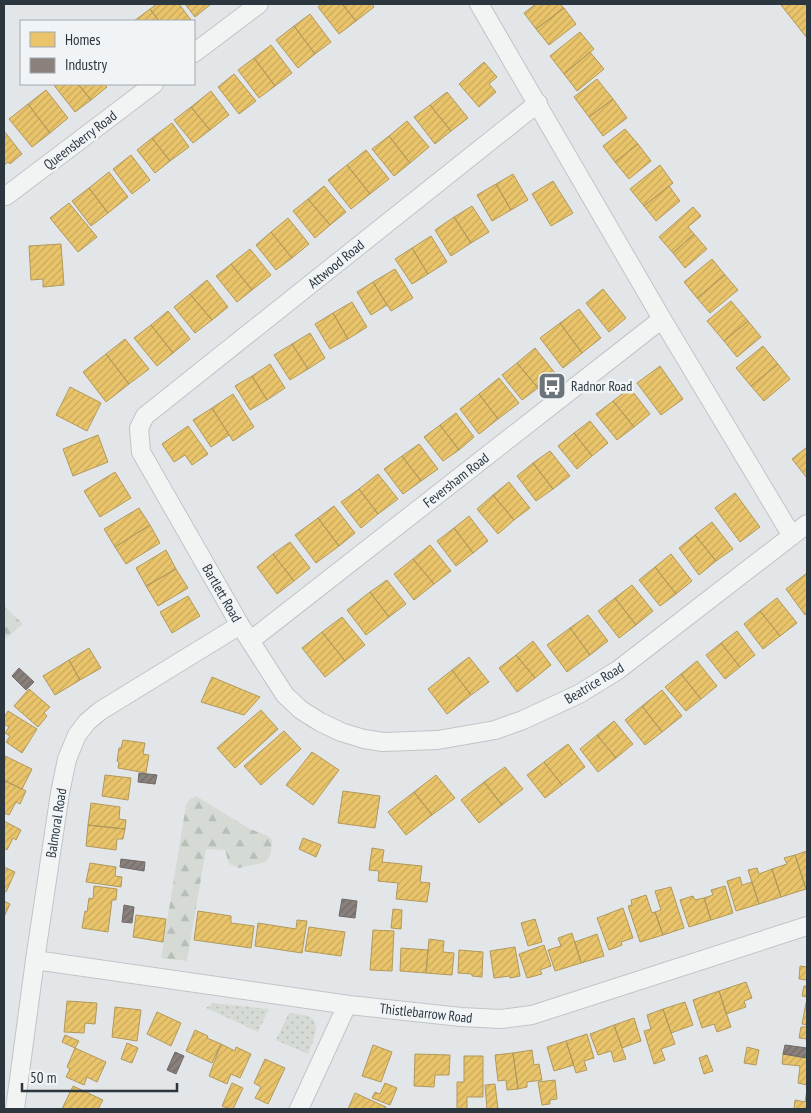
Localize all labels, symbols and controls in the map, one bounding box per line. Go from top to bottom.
legend [20,20,195,85]
text: Homes [65,30,101,49]
text: Industry [65,55,107,74]
street label: Queensberry Road [40,107,120,173]
street label: Attwood Road [304,236,368,292]
bus stop icon: Radnor Road [537,371,567,401]
place label: Radnor Road [571,377,632,395]
street label: Feversham Road [419,449,493,511]
street label: Bartlett Road [198,561,246,625]
street label: Beatrice Road [561,658,627,708]
street label: Balmoral Road [42,787,70,859]
street label: Thistlebarrow Road [379,999,473,1027]
scale bar [22,1060,178,1092]
text: 50 m [30,1068,56,1087]

